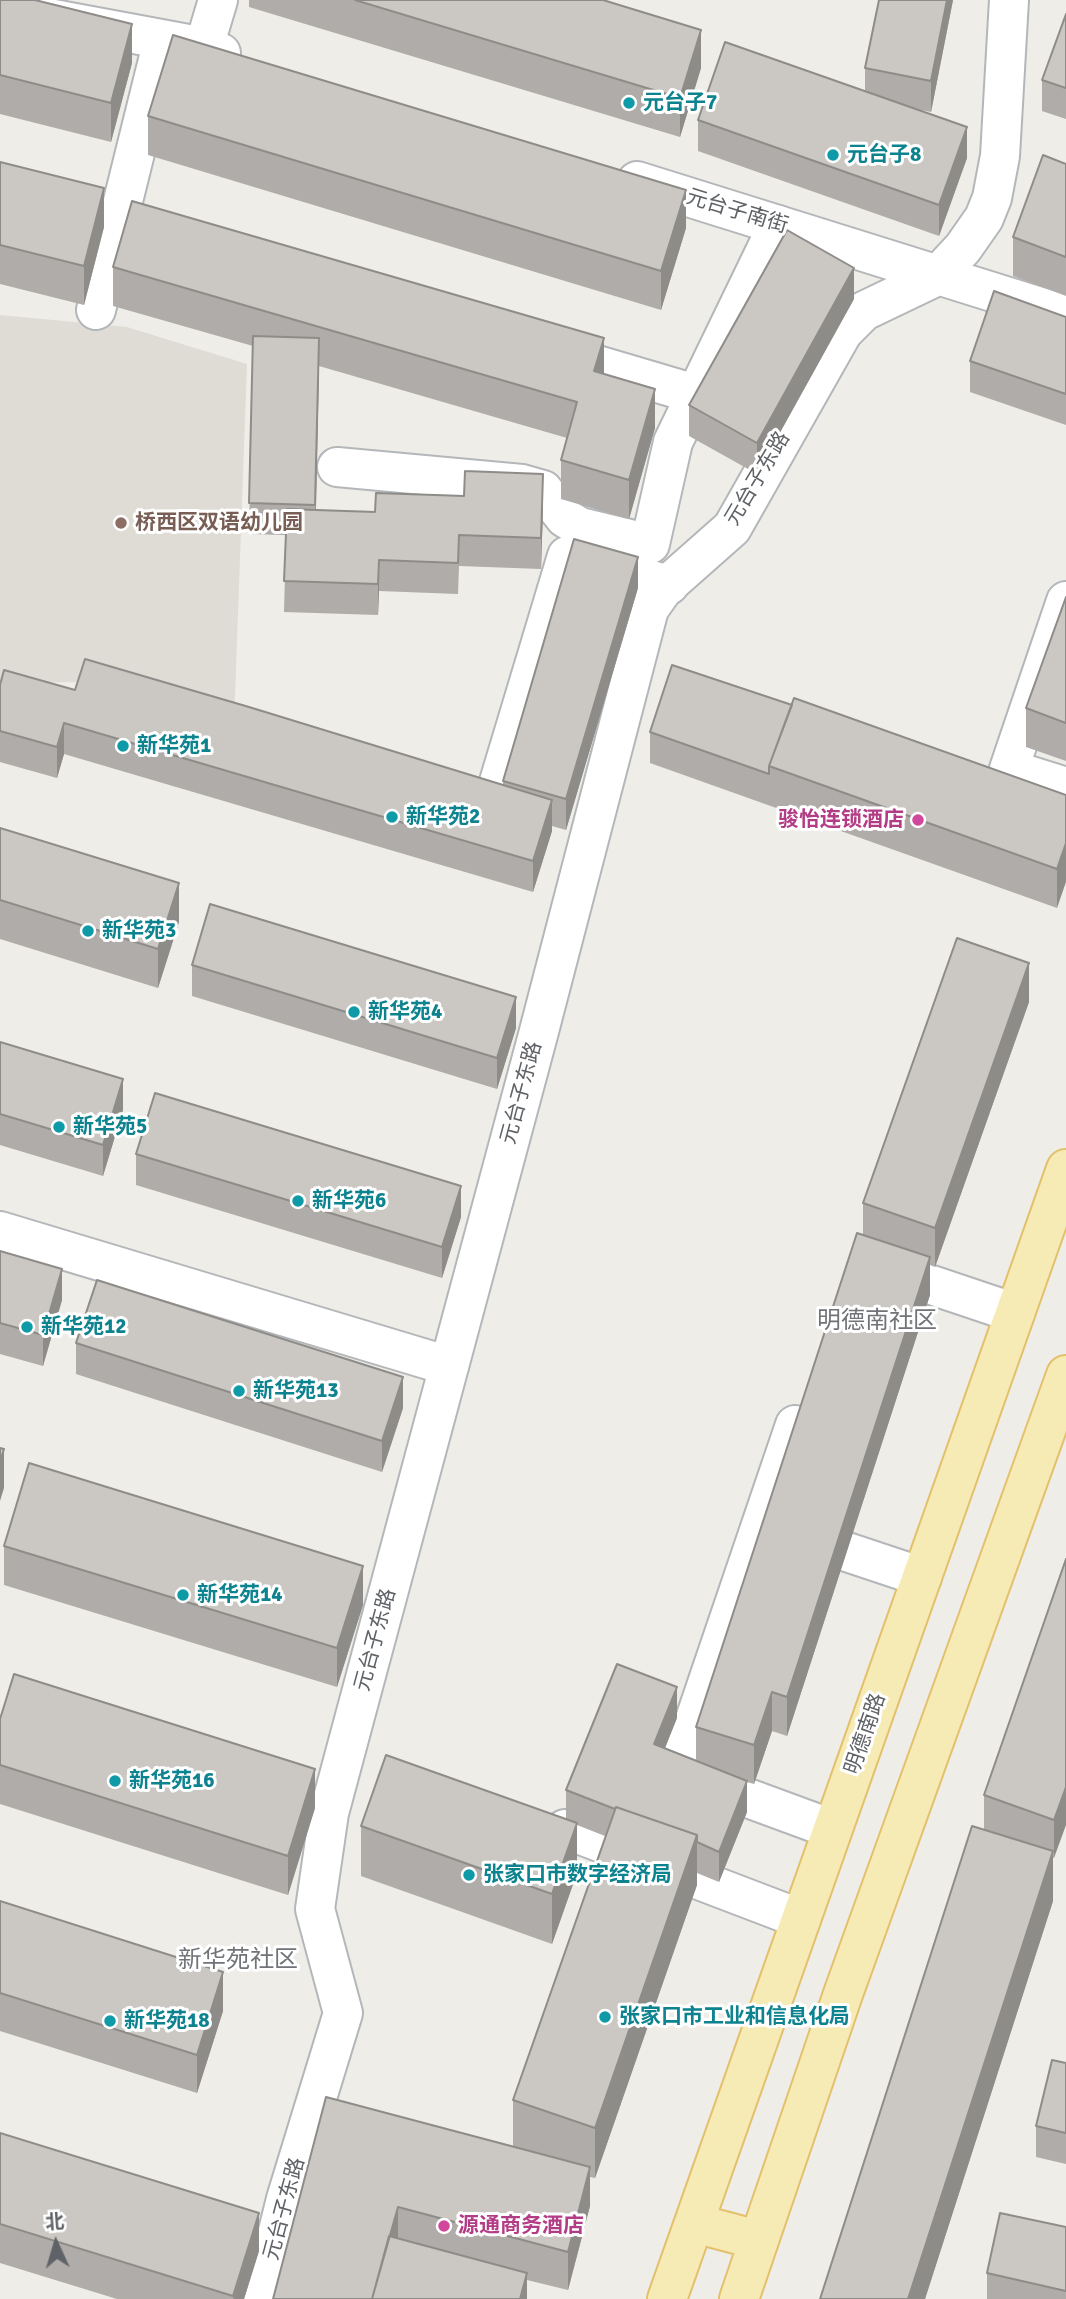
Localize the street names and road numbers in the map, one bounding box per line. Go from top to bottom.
street label: 元台子南街 [683,185,791,239]
street label: 元台子东路 [720,428,796,530]
street label: 元台子东路 [496,1039,548,1147]
street label: 元台子东路 [350,1586,402,1694]
street label: 明德南路 [840,1690,892,1778]
street label: 元台子东路 [259,2155,311,2263]

